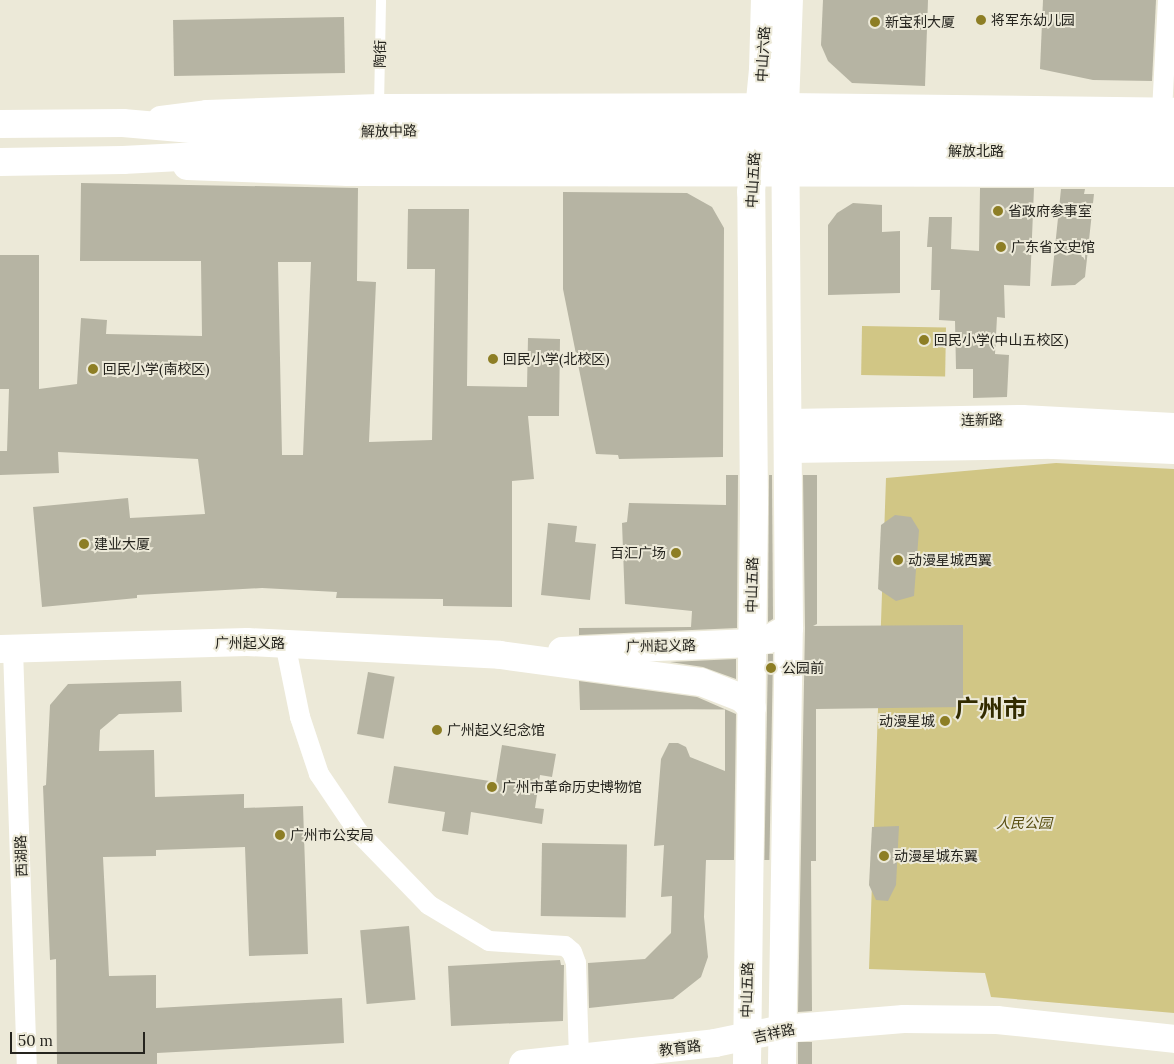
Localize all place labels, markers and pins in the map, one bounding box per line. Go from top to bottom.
place label: 将军东幼儿园 [991,12,1075,28]
place label: 新宝利大厦 [885,14,955,30]
marker: 将军东幼儿园 [975,14,987,26]
marker: 新宝利大厦 [869,16,881,28]
place label: 省政府参事室 [1008,203,1092,219]
marker: 省政府参事室 [992,205,1004,217]
place label: 广东省文史馆 [1011,239,1095,255]
marker: 广东省文史馆 [995,241,1007,253]
place label: 回民小学(中山五校区) [934,332,1069,348]
marker: 回民小学(中山五校区) [918,334,930,346]
place label: 回民小学(北校区) [503,351,610,367]
marker: 回民小学(北校区) [487,353,499,365]
place label: 回民小学(南校区) [103,361,210,377]
marker: 回民小学(南校区) [87,363,99,375]
place label: 建业大厦 [94,536,150,552]
marker: 建业大厦 [78,538,90,550]
place label: 百汇广场 [610,545,666,561]
marker: 百汇广场 [670,547,682,559]
place label: 动漫星城西翼 [908,552,992,568]
marker: 动漫星城西翼 [892,554,904,566]
place label: 公园前 [782,660,824,676]
marker: 公园前 [764,661,778,675]
place label: 动漫星城 [879,713,935,729]
marker: 动漫星城 [939,715,951,727]
place label: 广州起义纪念馆 [447,722,545,738]
marker: 广州起义纪念馆 [431,724,443,736]
place label: 广州市革命历史博物馆 [502,779,642,795]
marker: 广州市革命历史博物馆 [486,781,498,793]
place label: 广州市公安局 [290,827,374,843]
marker: 广州市公安局 [274,829,286,841]
place label: 动漫星城东翼 [894,848,978,864]
marker: 动漫星城东翼 [878,850,890,862]

